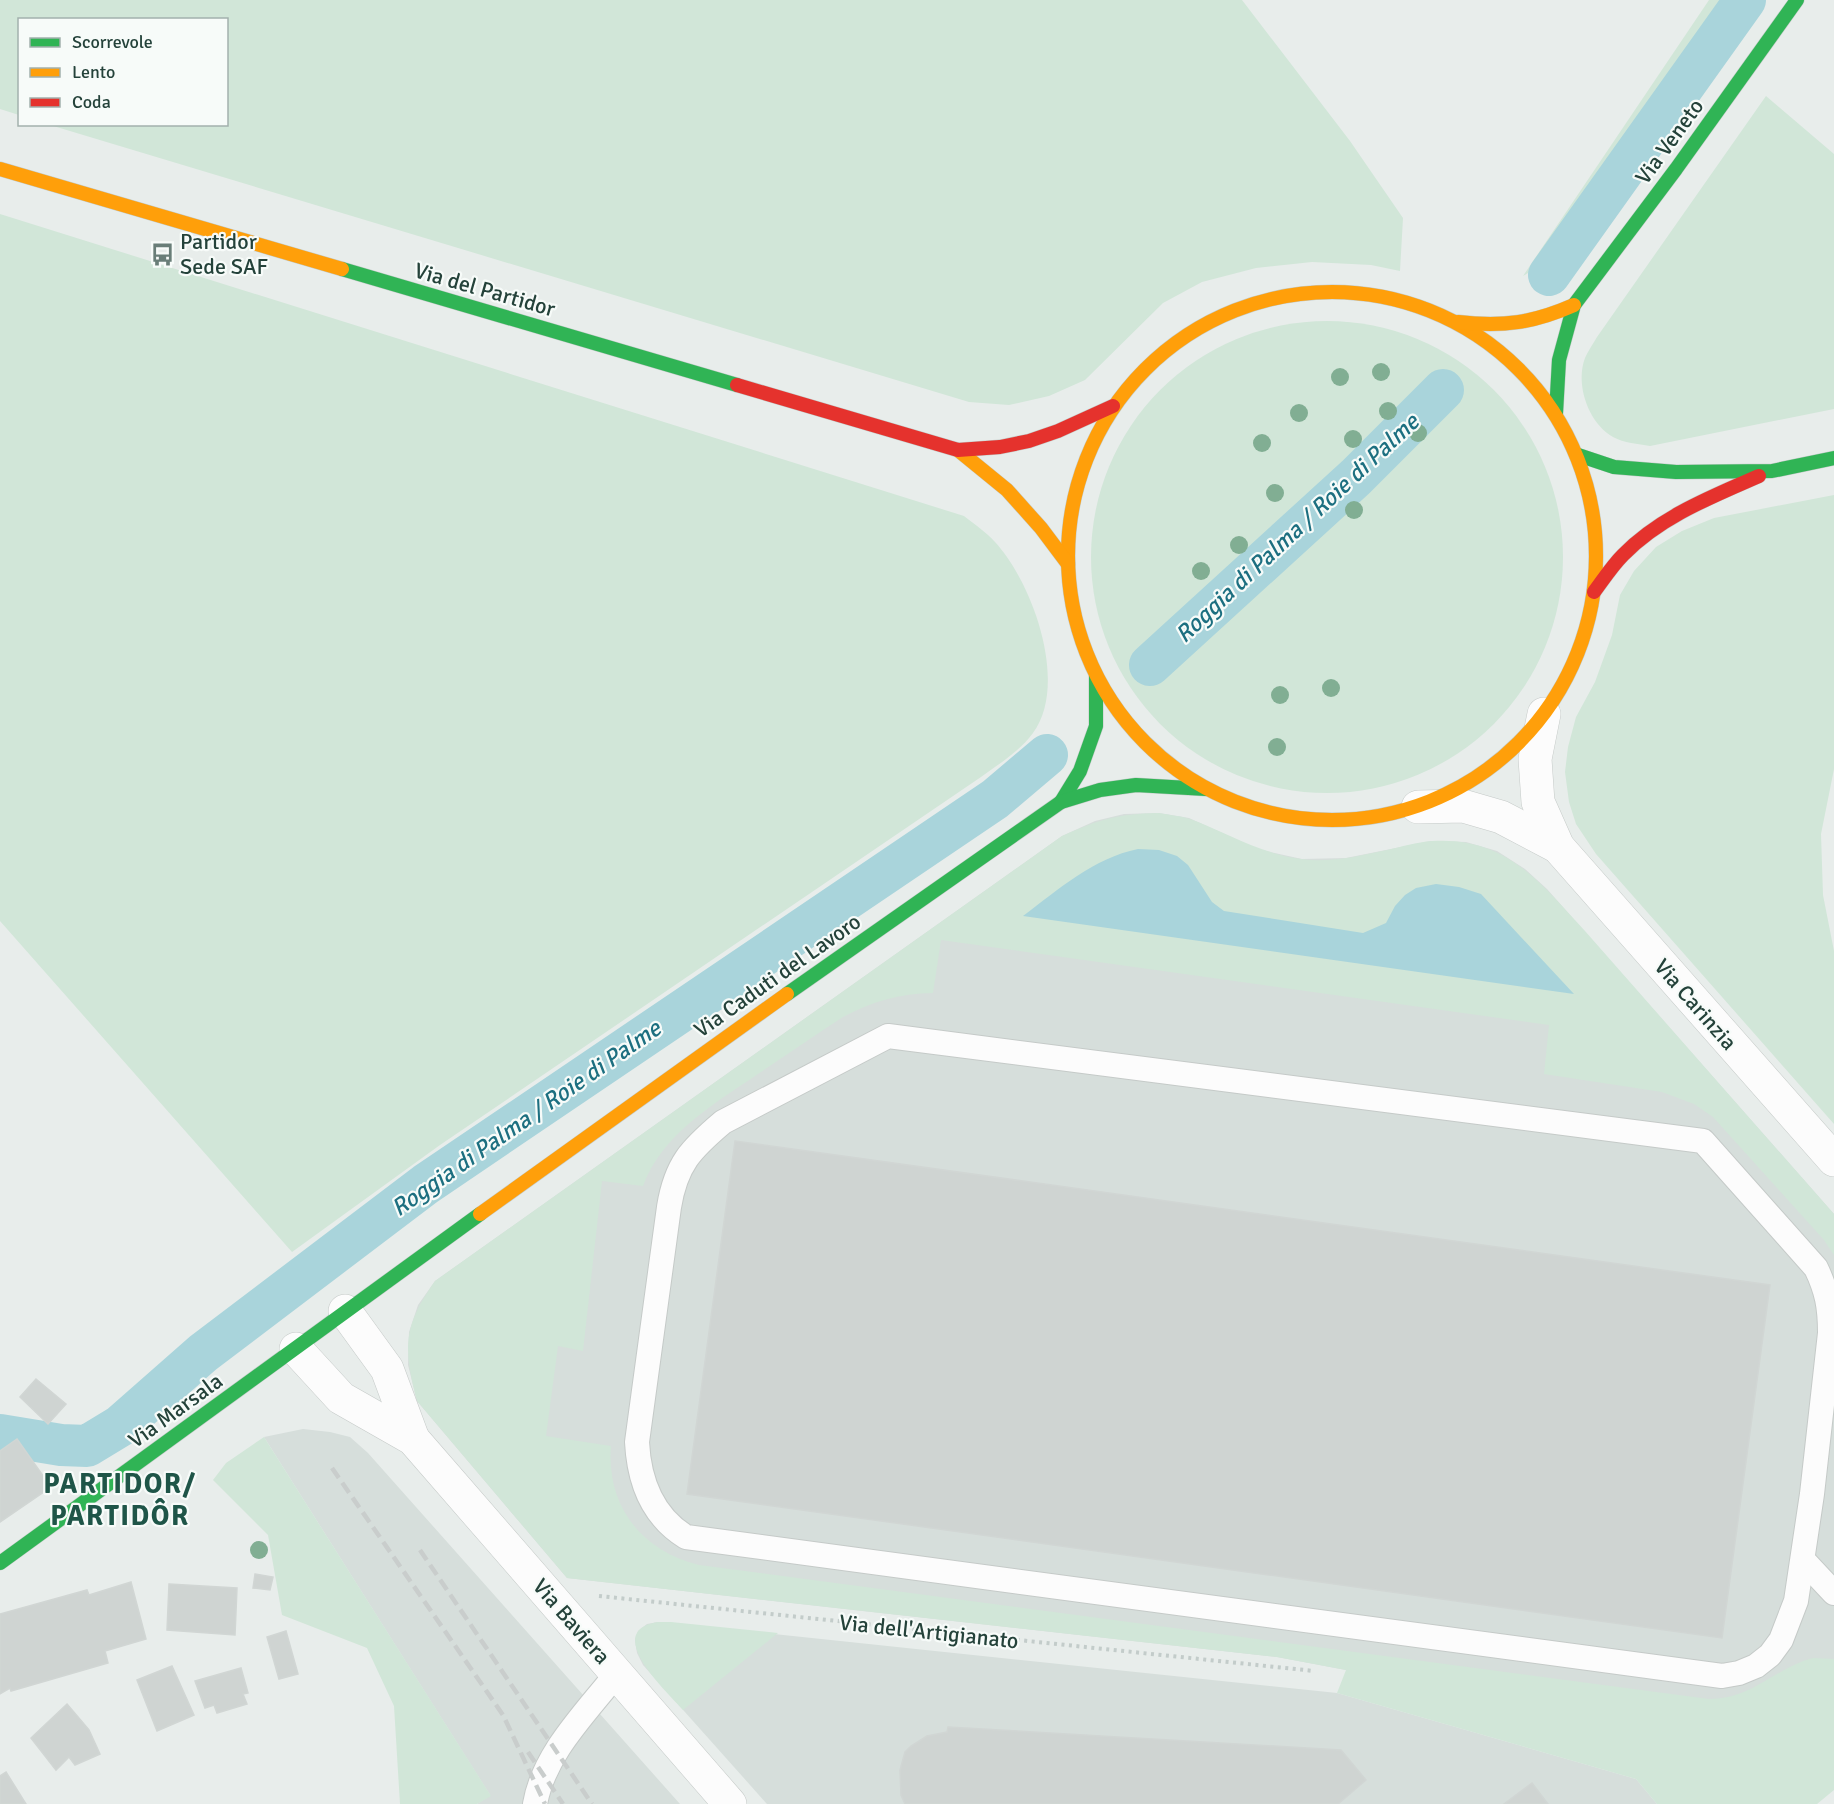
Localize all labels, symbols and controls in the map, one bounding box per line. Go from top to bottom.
legend [18,18,228,126]
text: Scorrevole [72,31,153,53]
text: Lento [72,61,115,83]
text: Coda [72,91,111,113]
street label: Via Veneto [1629,93,1709,189]
place label: Partidor Sede SAF [180,228,268,280]
bus stop icon: Partidor Sede SAF [149,241,175,267]
street label: Via del Partidor [411,256,558,322]
water label: Roggia di Palma / Roie di Palme [1169,406,1426,649]
street label: Via Caduti del Lavoro [689,908,866,1043]
street label: Via Carinzia [1649,953,1743,1056]
water label: Roggia di Palma / Roie di Palme [385,1013,668,1223]
street label: Via Marsala [123,1367,228,1454]
district label: PARTIDOR/ PARTIDÔR [43,1467,197,1533]
street label: Via Baviera [527,1573,616,1670]
street label: Via dell'Artigianato [838,1609,1020,1654]

